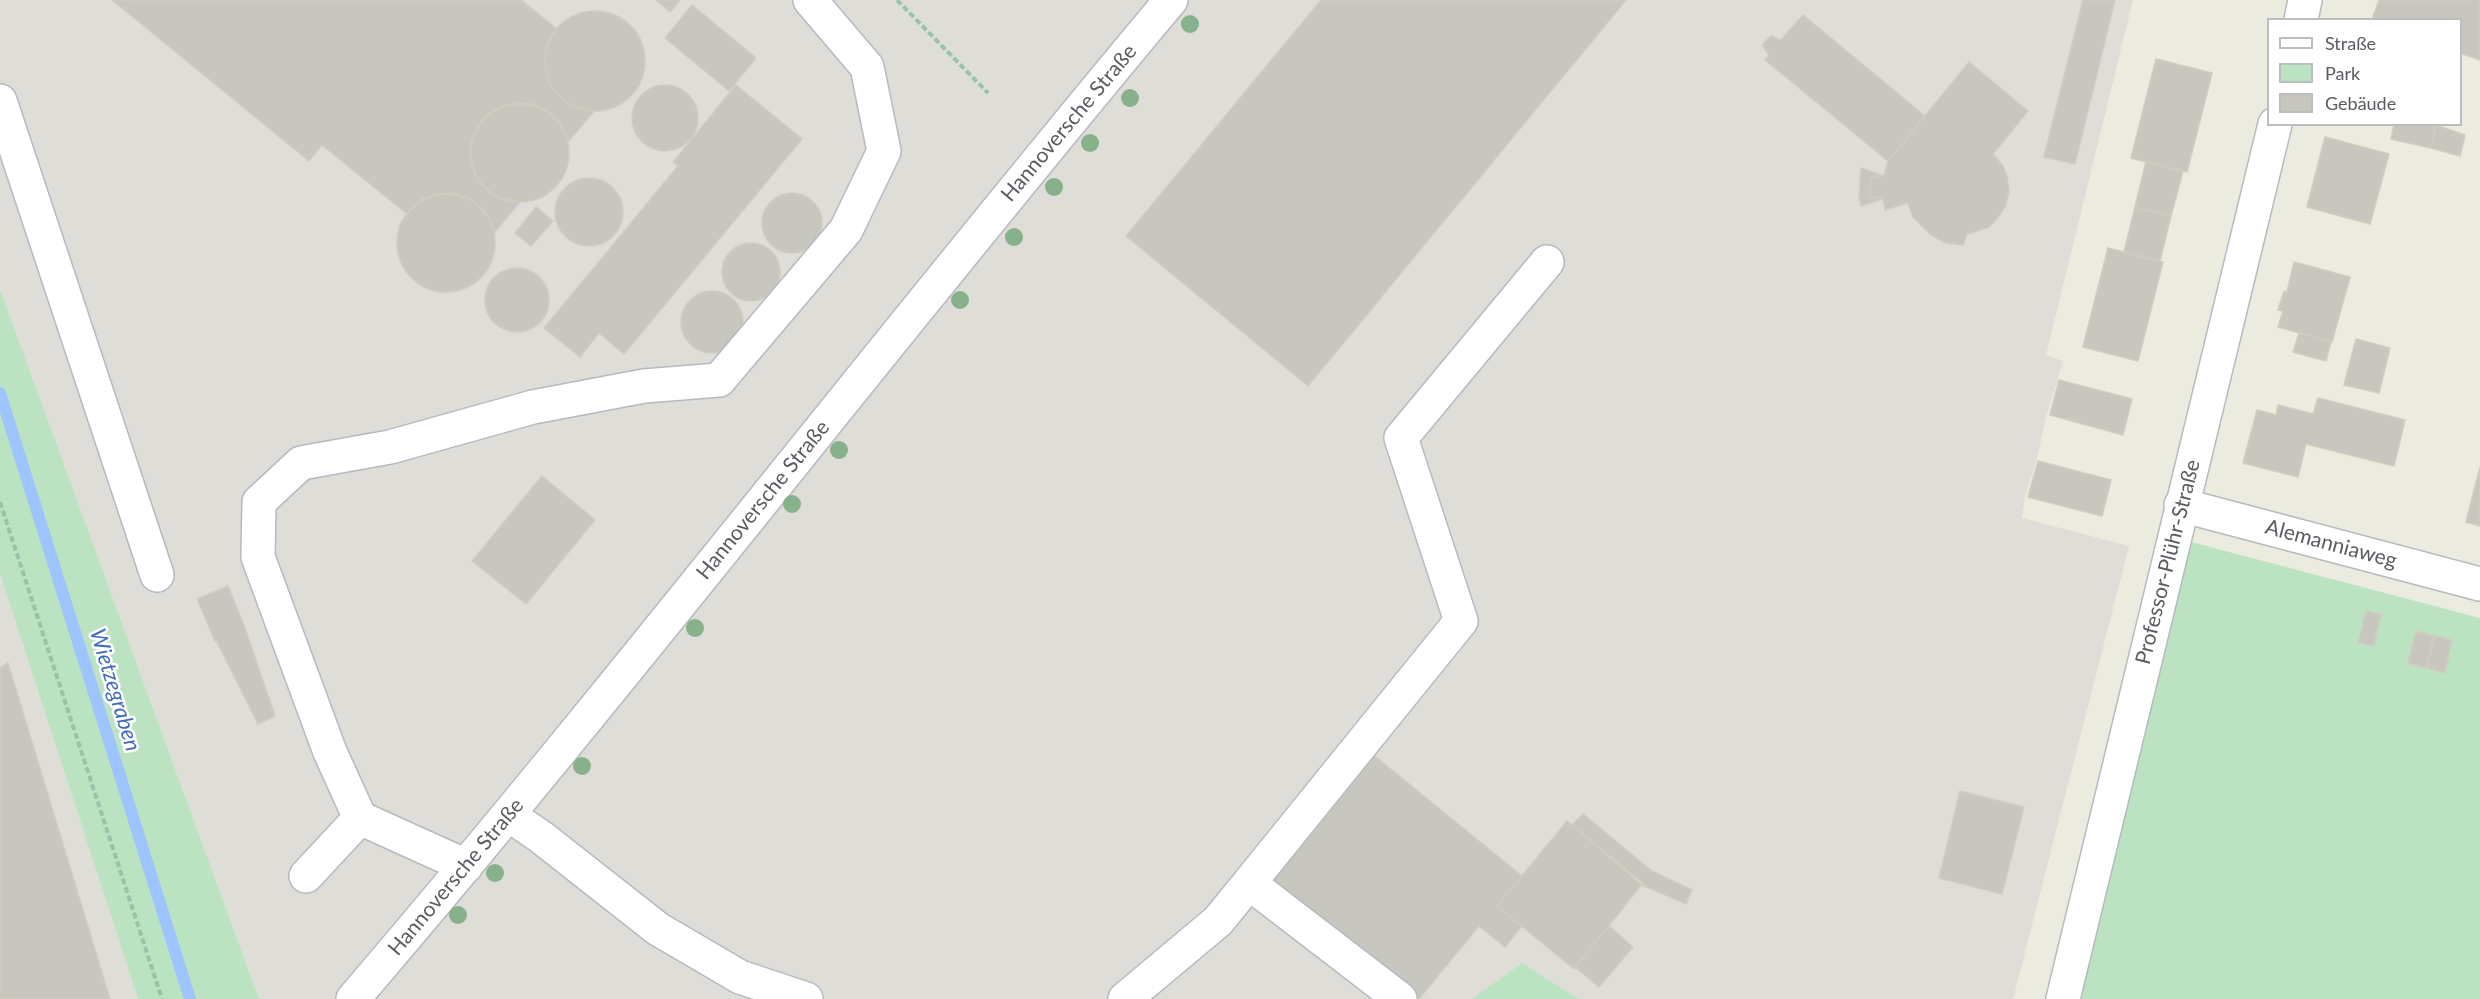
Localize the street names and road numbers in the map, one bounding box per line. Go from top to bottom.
street label: Hannoversche Straße [996,39,1142,207]
street label: Hannoversche Straße [691,415,835,585]
street label: Professor-Plühr-Straße [2130,457,2206,667]
street label: Alemanniaweg [2262,514,2400,574]
street label: Hannoversche Straße [383,793,529,961]

